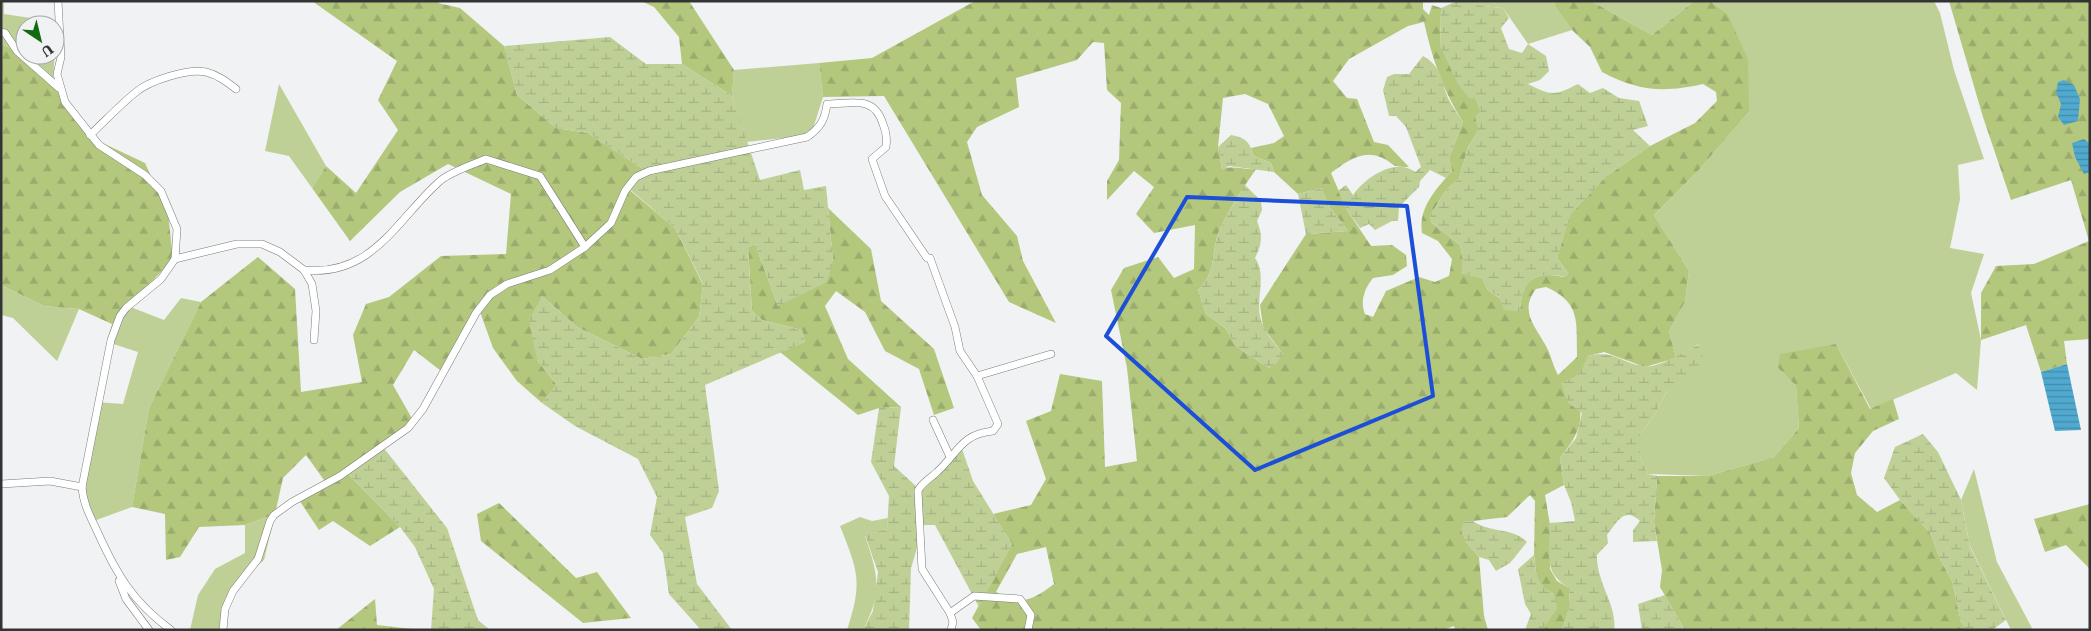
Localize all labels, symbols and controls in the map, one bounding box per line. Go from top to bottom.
north arrow [15,15,65,65]
text: U [38,41,56,60]

